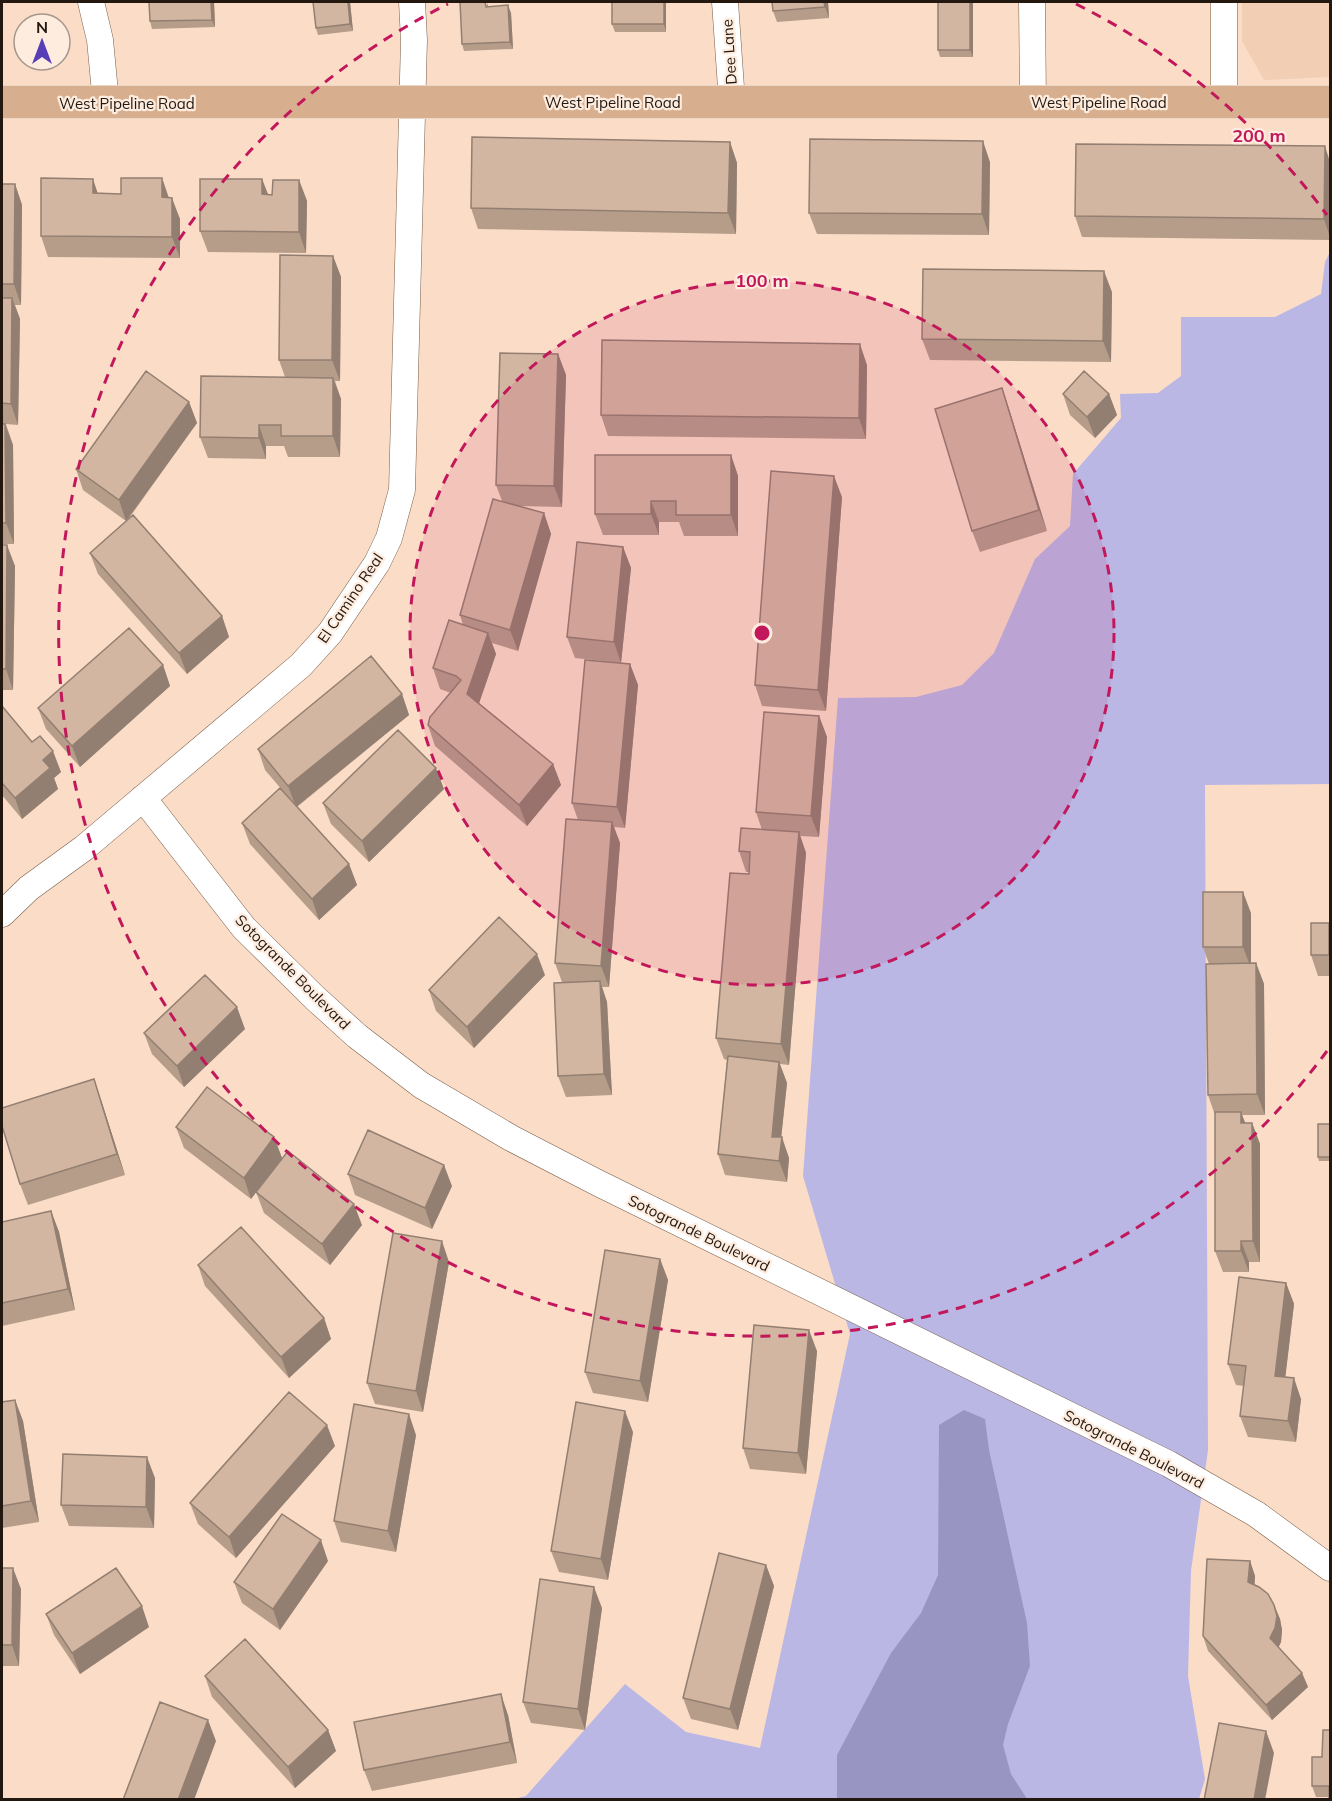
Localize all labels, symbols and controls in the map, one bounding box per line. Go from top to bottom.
north arrow [12,12,72,72]
text: N [36,17,48,37]
street label: Dee Lane [717,19,741,85]
street label: West Pipeline Road [545,93,681,112]
street label: West Pipeline Road [1031,93,1167,112]
street label: West Pipeline Road [59,94,195,113]
text: 200 m [1232,124,1286,147]
text: 100 m [735,269,789,292]
street label: El Camino Real [313,549,387,647]
centre of rings [752,623,772,643]
street label: Sotogrande Boulevard [231,910,355,1034]
street label: Sotogrande Boulevard [625,1190,773,1276]
street label: Sotogrande Boulevard [1061,1405,1207,1493]

